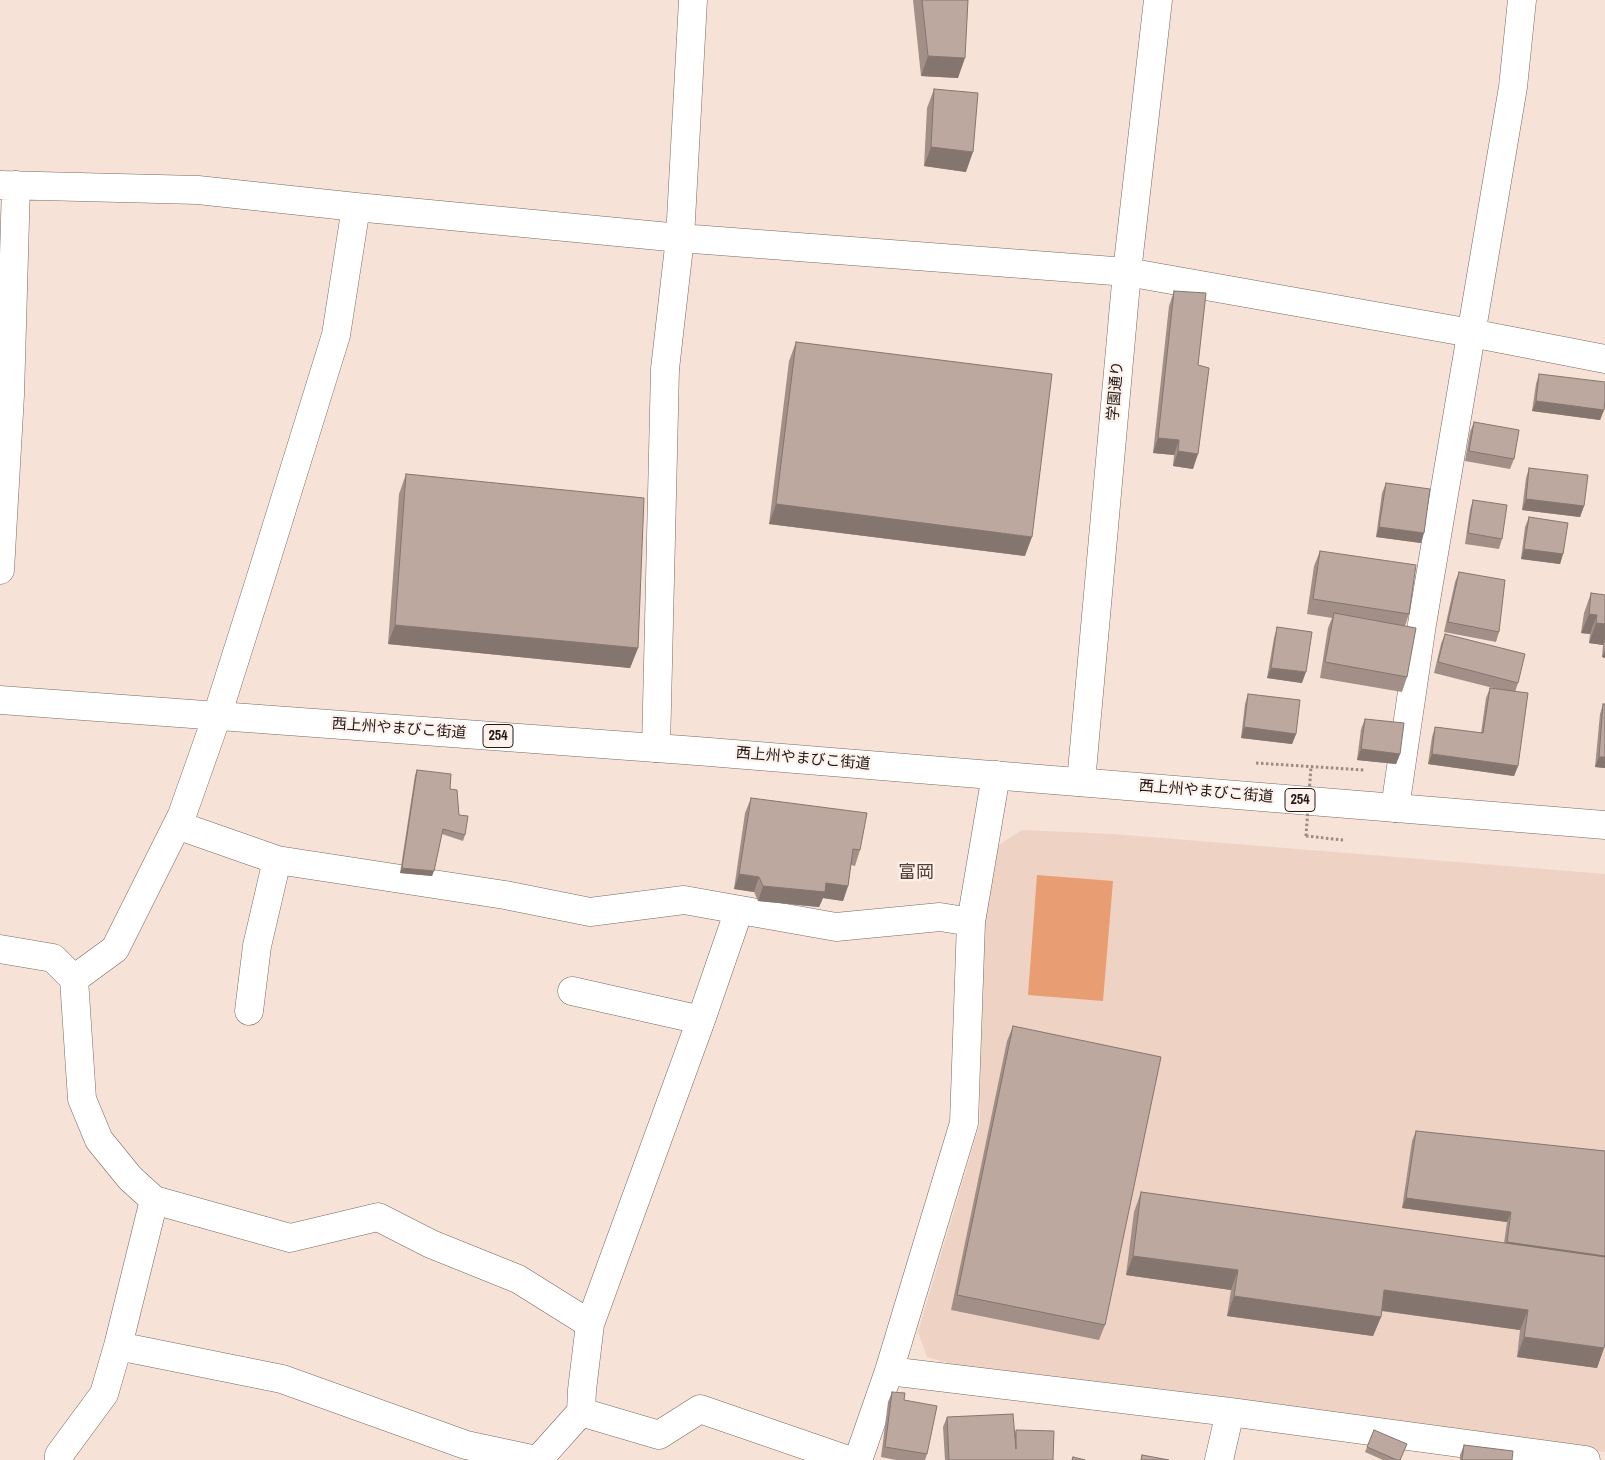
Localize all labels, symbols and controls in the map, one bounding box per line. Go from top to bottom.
street label: 学園通り [1104,360,1128,422]
street label: 西上州やまびこ街道 [331,715,467,743]
road number: 254 [483,724,513,748]
street label: 西上州やまびこ街道 [735,744,871,774]
street label: 西上州やまびこ街道 [1138,777,1274,807]
road number: 254 [1285,788,1315,812]
district label: 富岡 [898,862,934,884]

